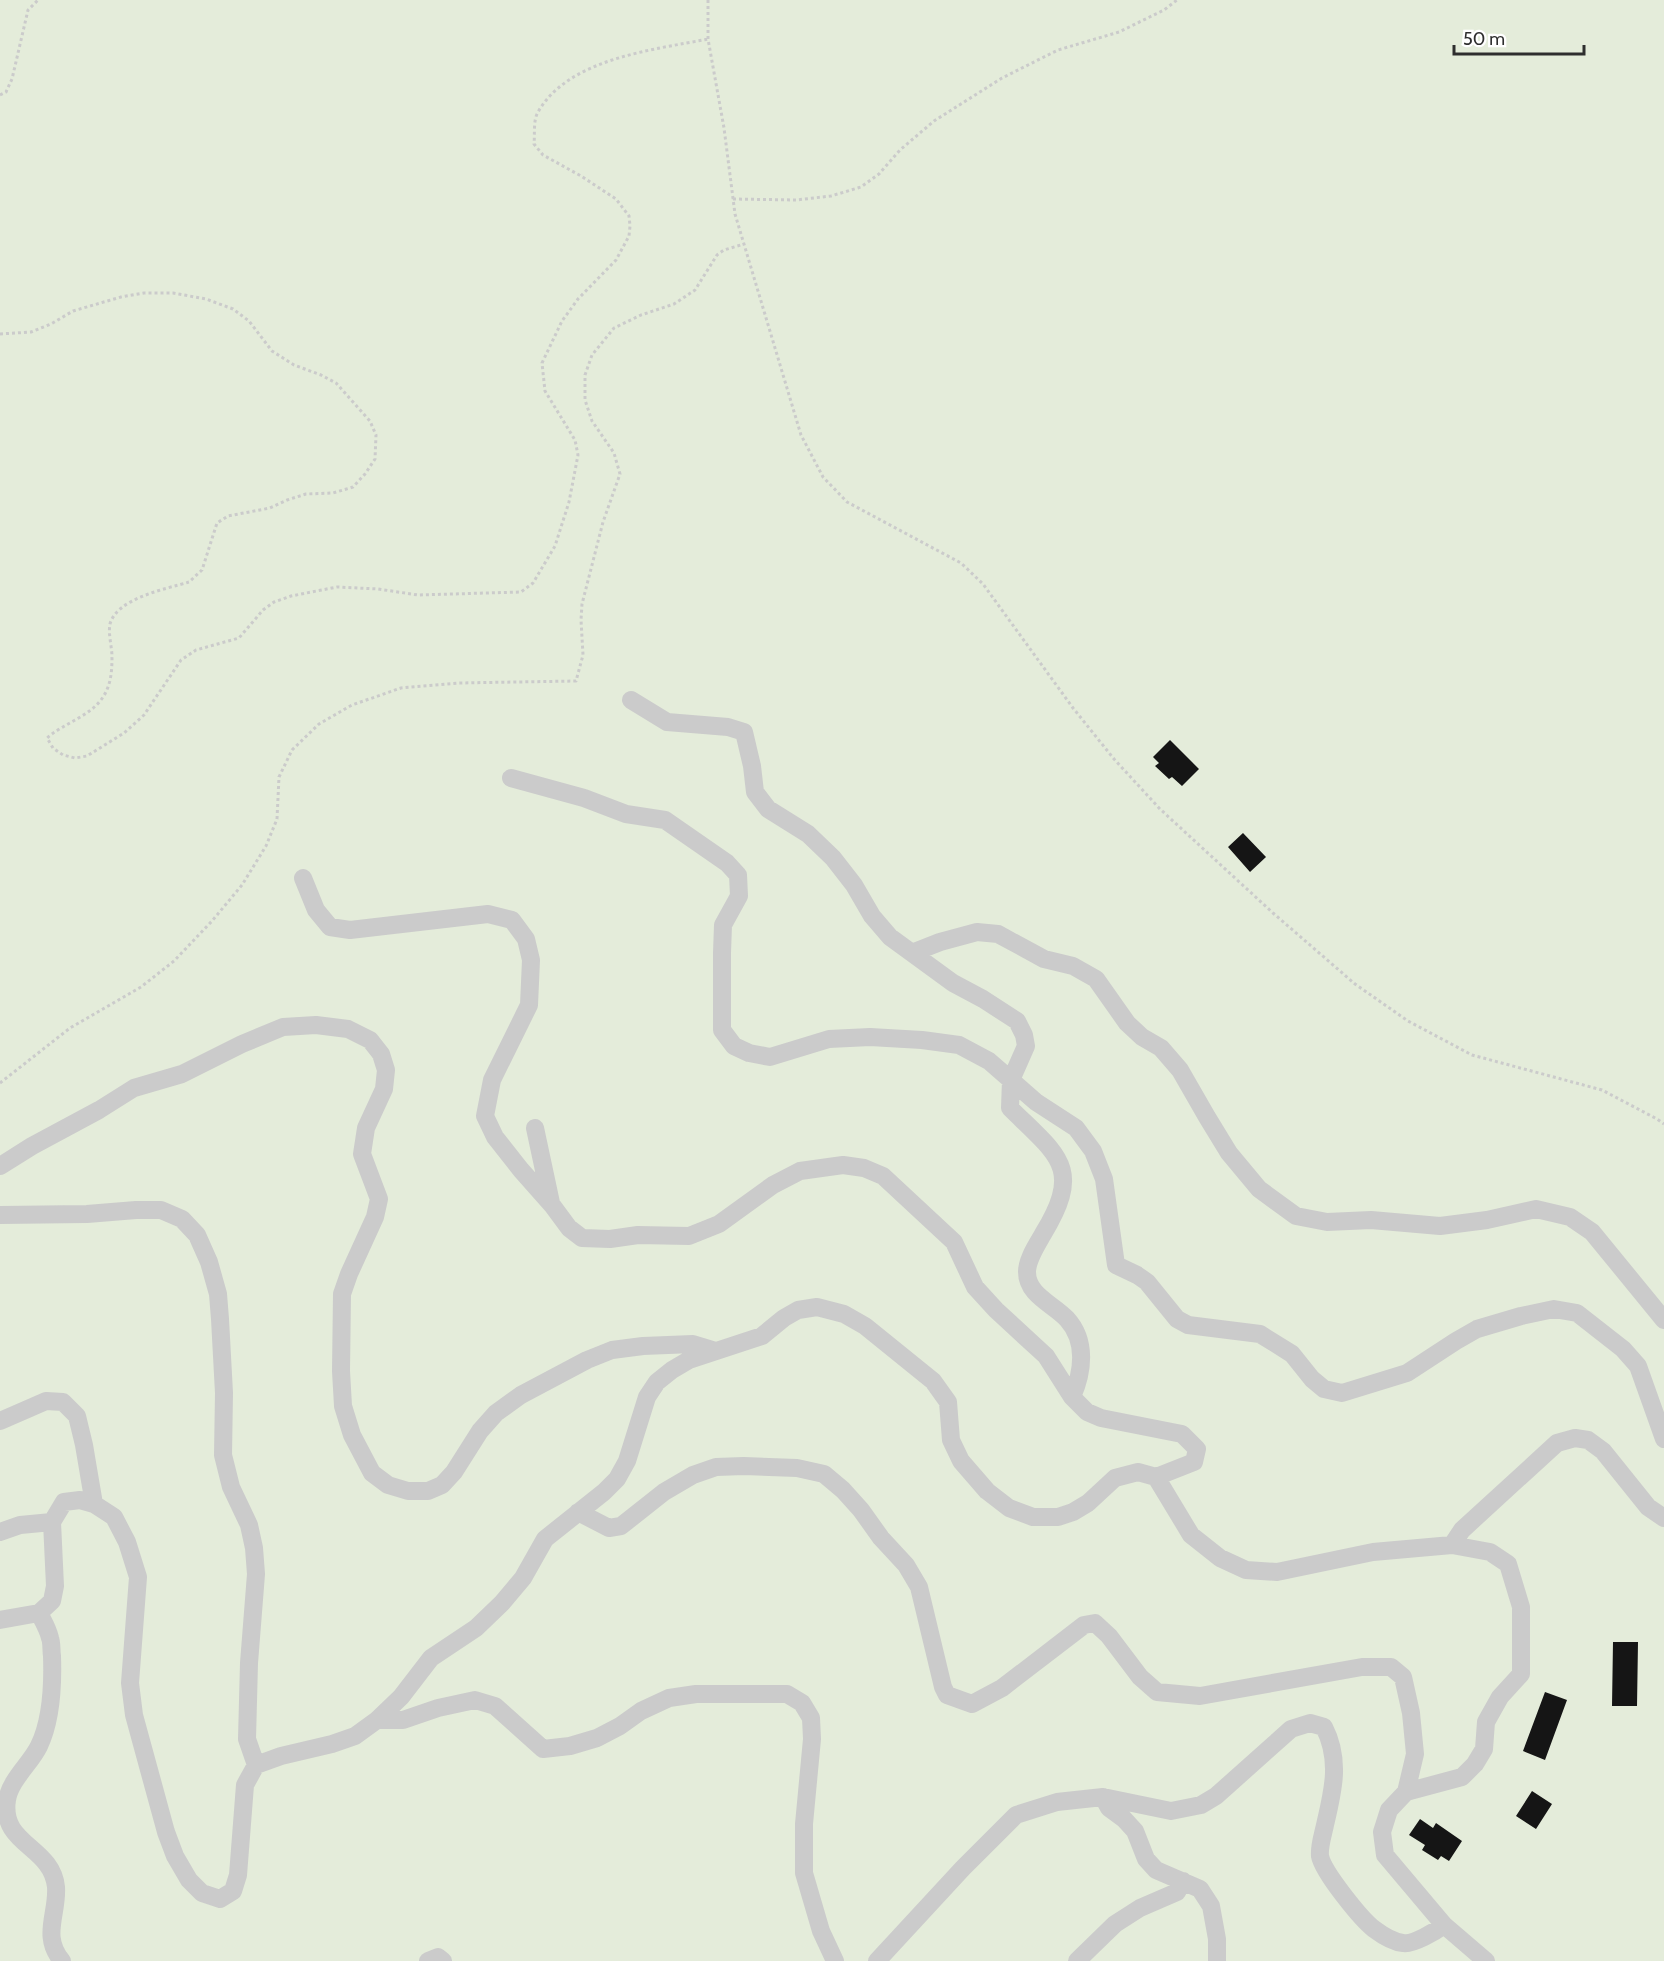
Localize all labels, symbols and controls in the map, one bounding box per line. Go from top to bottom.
scale bar [1454,18,1584,56]
text: 50 m [1463,28,1505,50]

